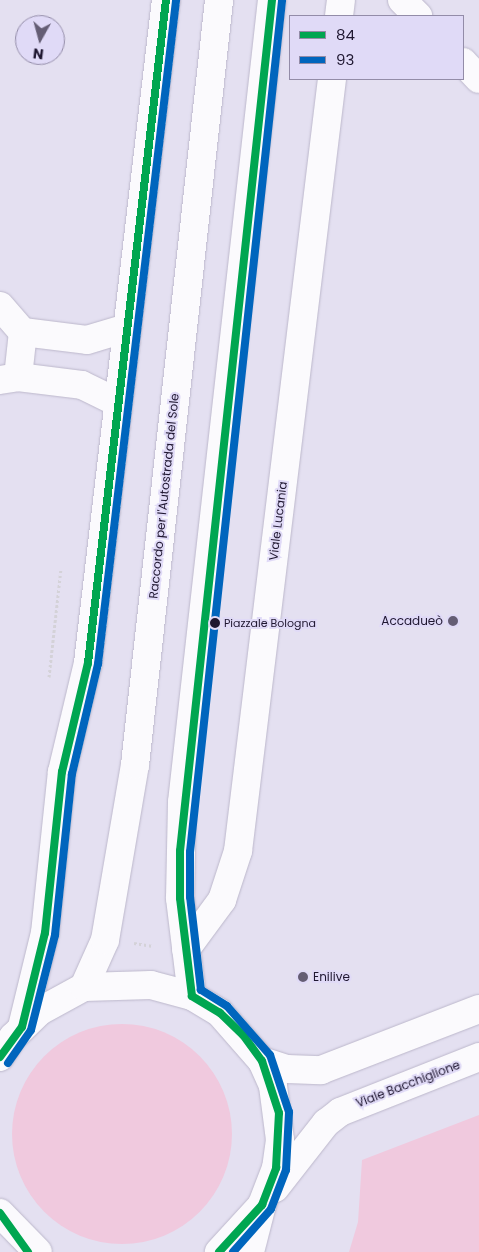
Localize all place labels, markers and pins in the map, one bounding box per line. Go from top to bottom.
place label: Accadueò [381,614,443,628]
marker: Accadueò [447,615,459,627]
place label: Piazzale Bologna [224,616,316,630]
marker: Piazzale Bologna [210,618,220,628]
place label: Enilive [313,970,350,984]
marker: Enilive [297,971,309,983]

